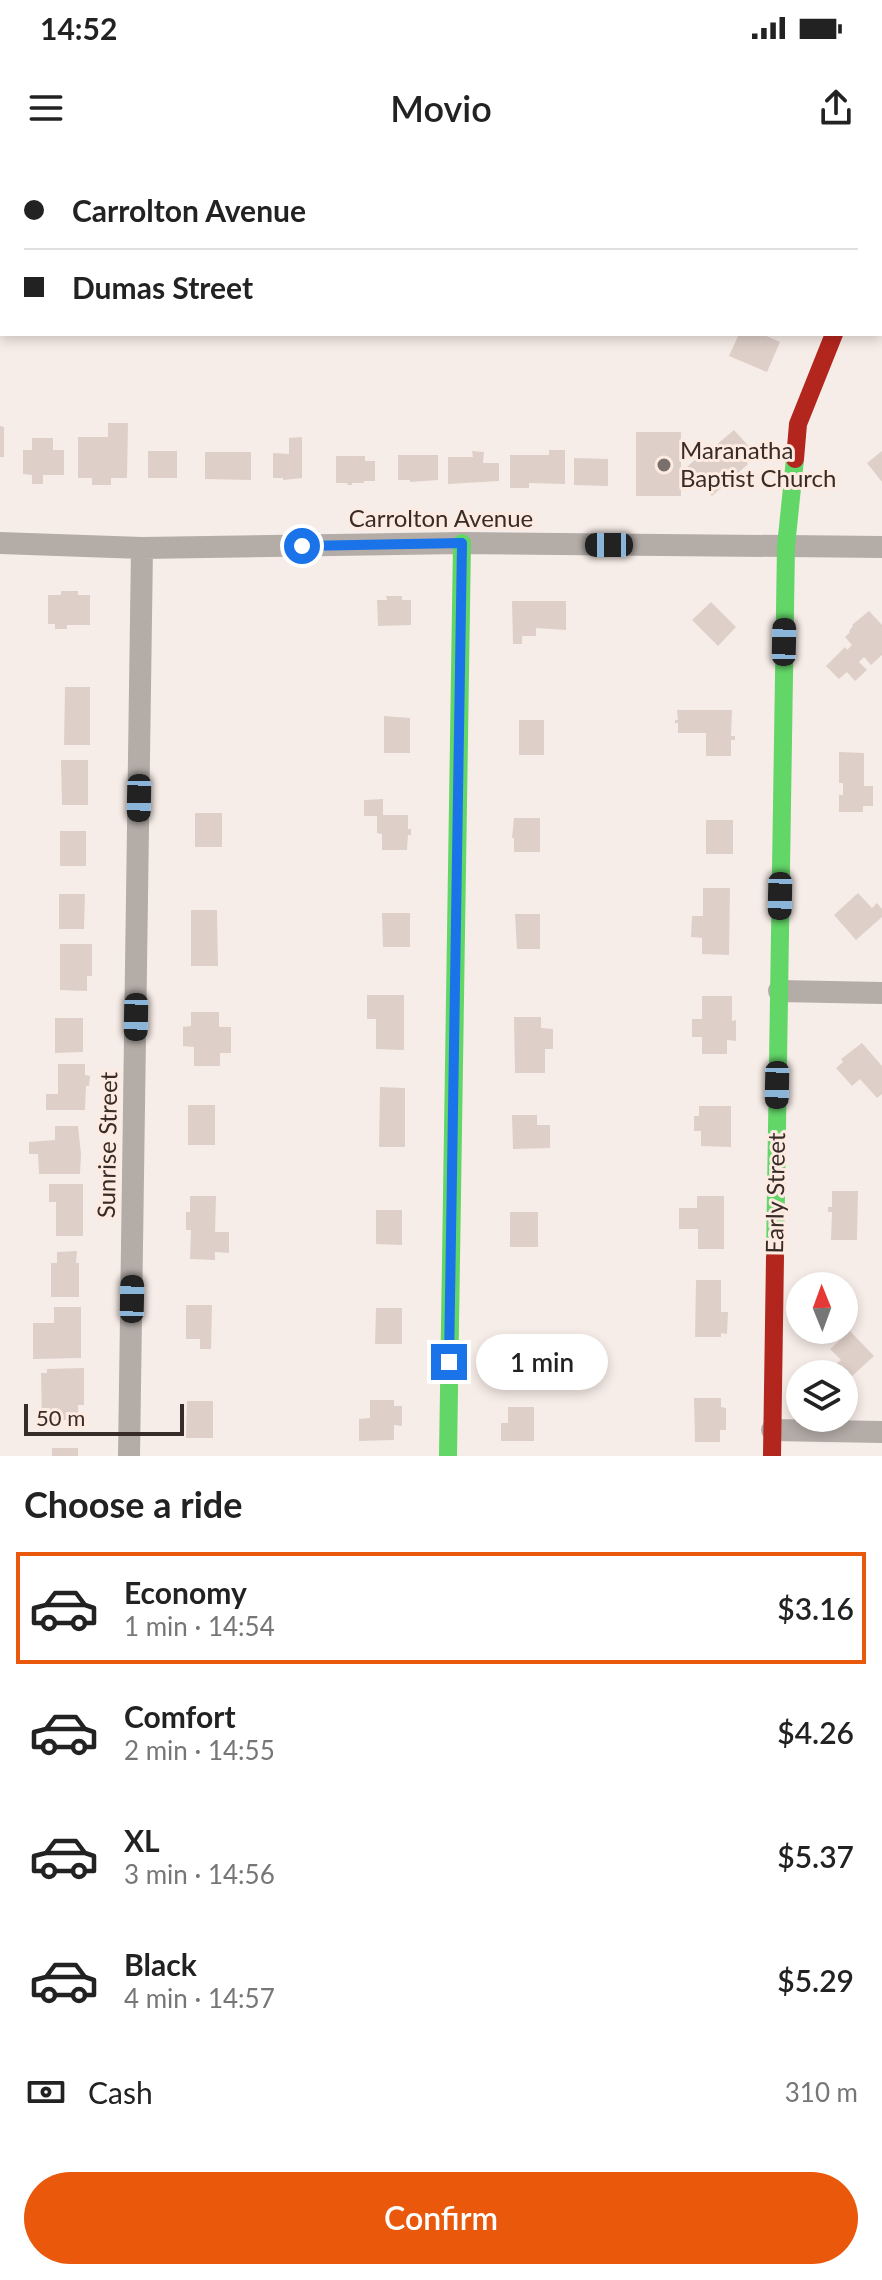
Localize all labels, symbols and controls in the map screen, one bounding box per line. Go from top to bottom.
text: 14:52 [40,10,117,46]
icon: menu [24,86,68,130]
text: Movio [390,86,492,130]
icon: share [814,86,858,130]
text: Carrolton Avenue [72,192,306,228]
text: Dumas Street [72,269,253,305]
place label: Maranatha Baptist Church [680,435,836,492]
marker: Maranatha Baptist Church [655,456,673,474]
street label: Carrolton Avenue [349,503,533,532]
route start [284,528,320,564]
car [585,533,633,557]
car [772,618,796,666]
car [127,774,151,822]
car [768,872,792,920]
car [124,993,148,1041]
car [765,1061,789,1109]
street label: Sunrise Street [91,1071,122,1218]
street label: Early Street [759,1132,790,1254]
north arrow [786,1272,858,1344]
map controls [786,1272,858,1432]
car [120,1275,144,1323]
callout: 1 min [477,1334,609,1390]
route end [431,1344,467,1380]
text: 1 min [510,1346,574,1378]
button: layers [786,1360,858,1432]
scale bar [24,1400,184,1436]
text: 50 m [36,1404,85,1431]
text: Choose a ride [24,1482,243,1526]
icon: car [28,1572,100,1644]
text: Economy [124,1574,247,1610]
text: $3.16 [777,1590,854,1626]
text: 1 min · 14:54 [124,1610,275,1642]
icon: car [28,1696,100,1768]
text: Comfort [124,1698,236,1734]
text: $4.26 [777,1714,854,1750]
text: 2 min · 14:55 [124,1734,275,1766]
icon: car [28,1820,100,1892]
text: XL [124,1822,160,1858]
text: $5.37 [777,1838,854,1874]
text: 3 min · 14:56 [124,1858,275,1890]
icon: car [28,1944,100,2016]
text: Black [124,1946,197,1982]
text: $5.29 [777,1962,854,1998]
text: 4 min · 14:57 [124,1982,275,2014]
icon: cash [24,2070,68,2114]
text: Cash [88,2074,153,2110]
text: 310 m [785,2076,858,2108]
button: Confirm [24,2172,858,2264]

